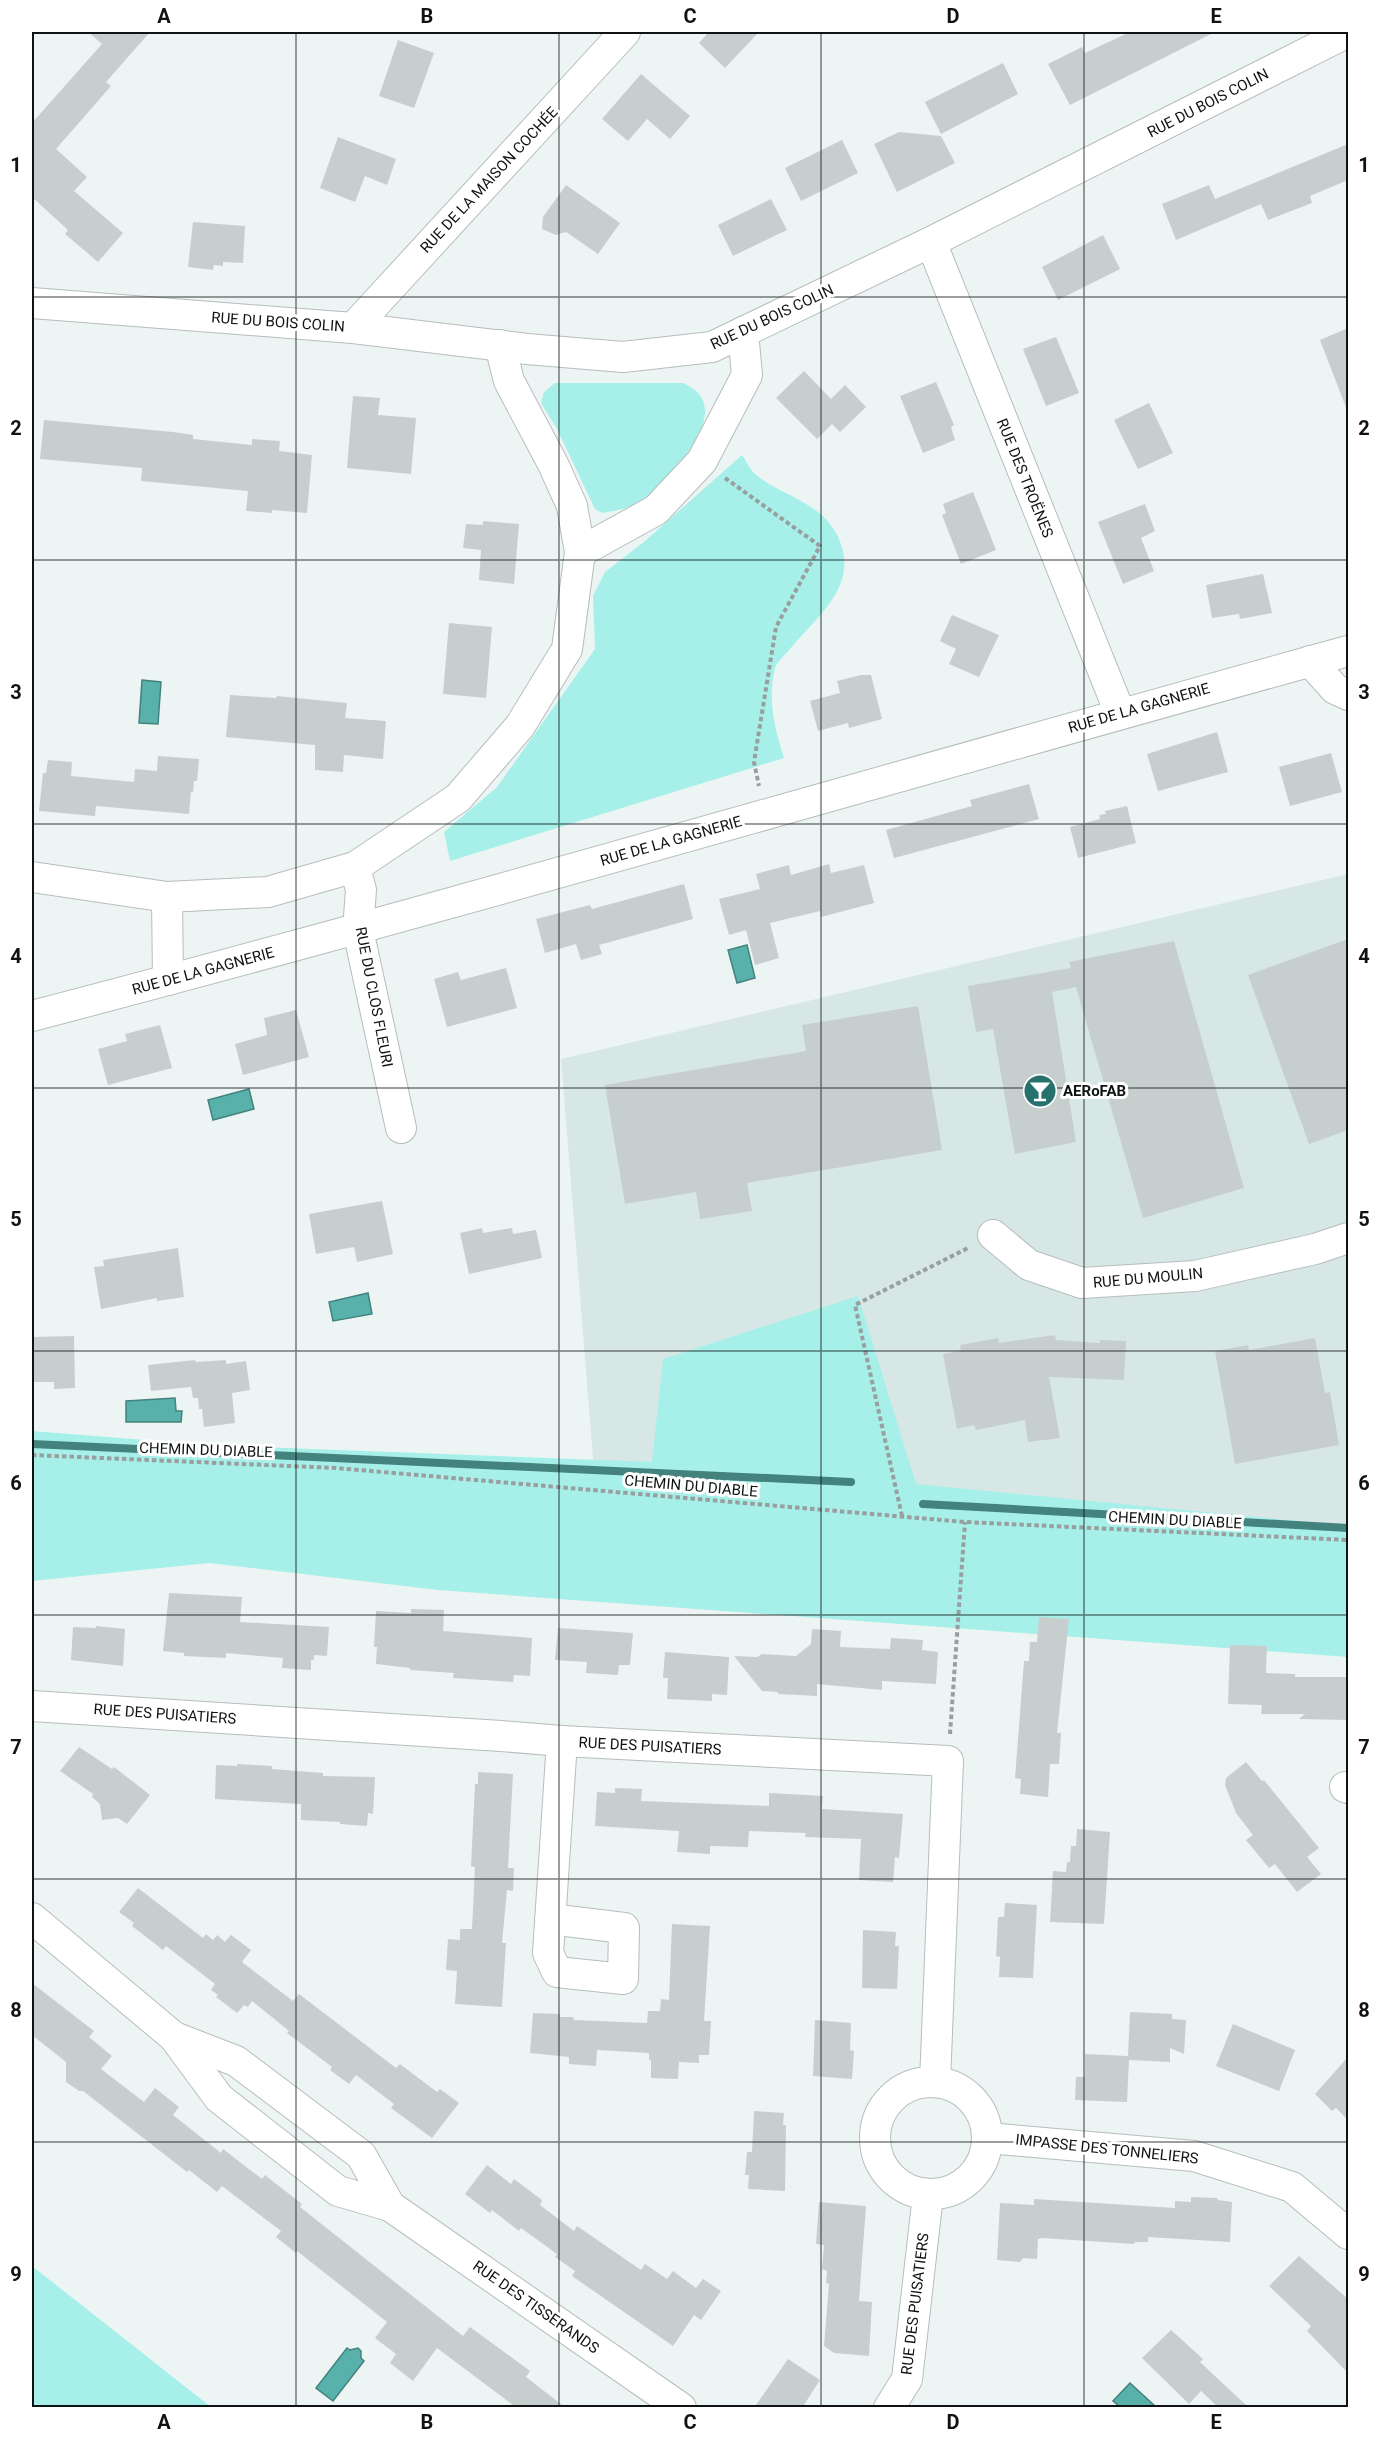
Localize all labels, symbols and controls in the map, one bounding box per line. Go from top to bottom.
text: A [157,4,171,28]
text: B [421,4,433,28]
text: C [683,4,697,28]
text: D [947,4,960,28]
text: E [1210,4,1222,28]
street label: RUE DU BOIS COLIN [1144,65,1272,141]
street label: RUE DE LA MAISON COCHÉE [416,103,562,257]
text: 1 [10,153,22,177]
text: 1 [1358,153,1370,177]
street label: RUE DU BOIS COLIN [708,281,836,353]
street label: RUE DU BOIS COLIN [211,308,345,336]
text: 2 [10,416,22,440]
street label: RUE DES TROËNES [993,416,1057,540]
text: 2 [1358,416,1370,440]
street label: RUE DE LA GAGNERIE [1066,679,1212,737]
text: 3 [10,680,22,704]
text: 3 [1358,680,1370,704]
street label: RUE DE LA GAGNERIE [598,812,744,870]
street label: RUE DU CLOS FLEURI [352,925,396,1069]
street label: RUE DE LA GAGNERIE [130,943,276,999]
text: 4 [10,944,22,968]
text: 4 [1358,944,1370,968]
bar icon: AERoFAB [1022,1073,1058,1109]
place label: AERoFAB [1063,1082,1126,1100]
text: 5 [10,1207,22,1231]
text: 5 [1358,1207,1370,1231]
street label: RUE DU MOULIN [1092,1264,1204,1292]
street label: CHEMIN DU DIABLE [139,1439,274,1461]
text: 6 [10,1471,22,1495]
street label: CHEMIN DU DIABLE [624,1471,759,1501]
text: 6 [1358,1471,1370,1495]
street label: CHEMIN DU DIABLE [1108,1508,1243,1533]
street label: RUE DES PUISATIERS [93,1700,237,1728]
street label: RUE DES PUISATIERS [578,1733,722,1759]
text: 7 [10,1735,22,1759]
text: 7 [1358,1735,1370,1759]
text: 8 [10,1998,22,2022]
text: 8 [1358,1998,1370,2022]
street label: IMPASSE DES TONNELIERS [1015,2130,1200,2168]
street label: RUE DES PUISATIERS [897,2232,933,2376]
street label: RUE DES TISSERANDS [469,2257,603,2357]
text: 9 [10,2262,22,2286]
text: 9 [1358,2262,1370,2286]
text: A [157,2410,171,2434]
text: B [421,2410,433,2434]
text: C [683,2410,697,2434]
text: D [947,2410,960,2434]
text: E [1210,2410,1222,2434]

